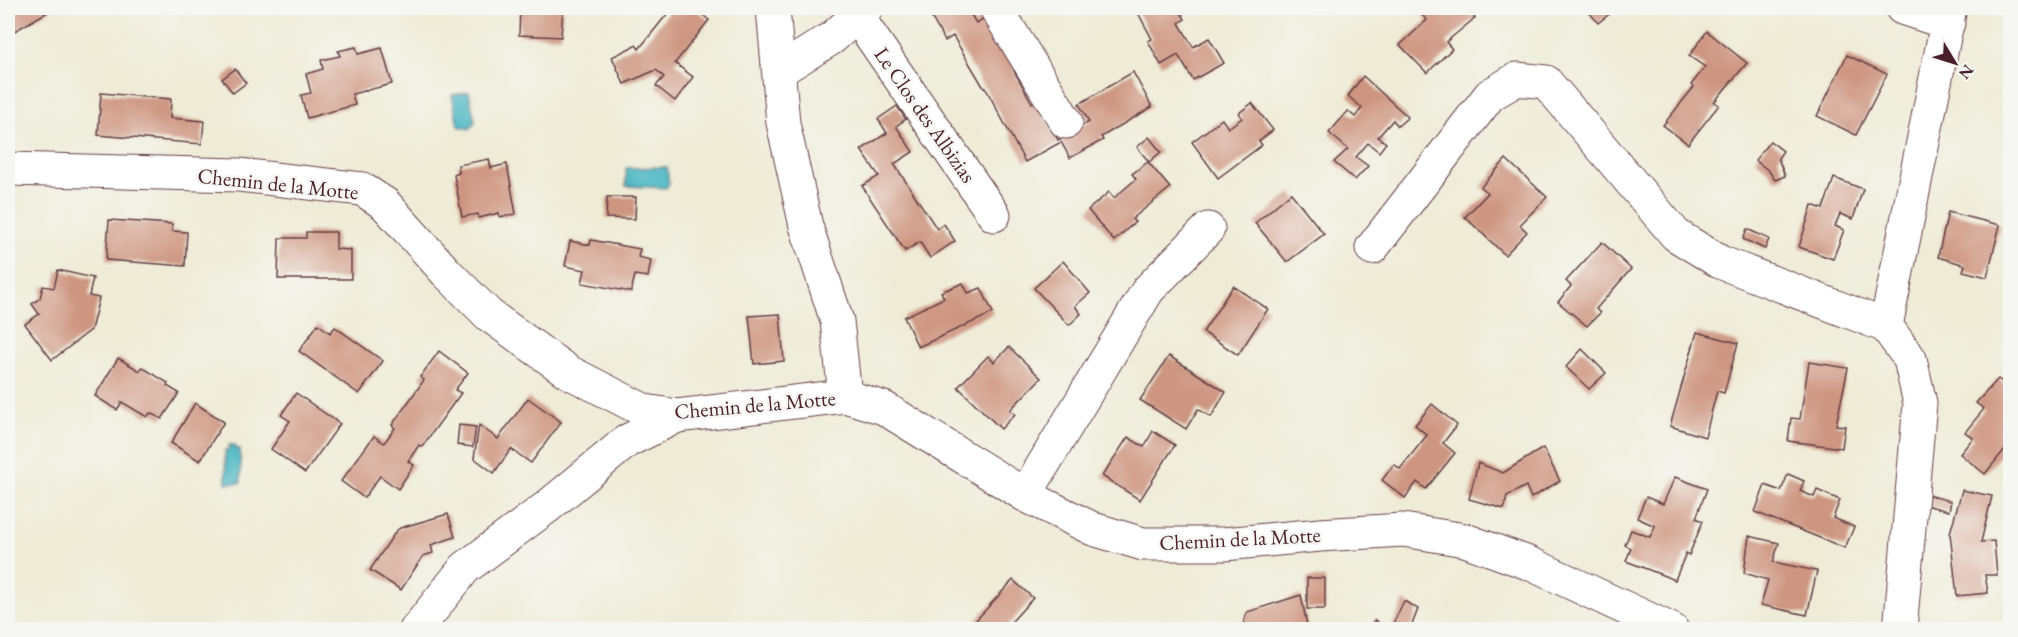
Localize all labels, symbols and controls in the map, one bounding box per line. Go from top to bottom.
north arrow [1925,33,1985,93]
street label: Le Clos des Albizias [869,42,982,188]
text: N [1954,60,1979,84]
street label: Chemin de la Motte [196,162,360,205]
street label: Chemin de la Motte [673,384,837,425]
street label: Chemin de la Motte [1159,521,1321,556]

